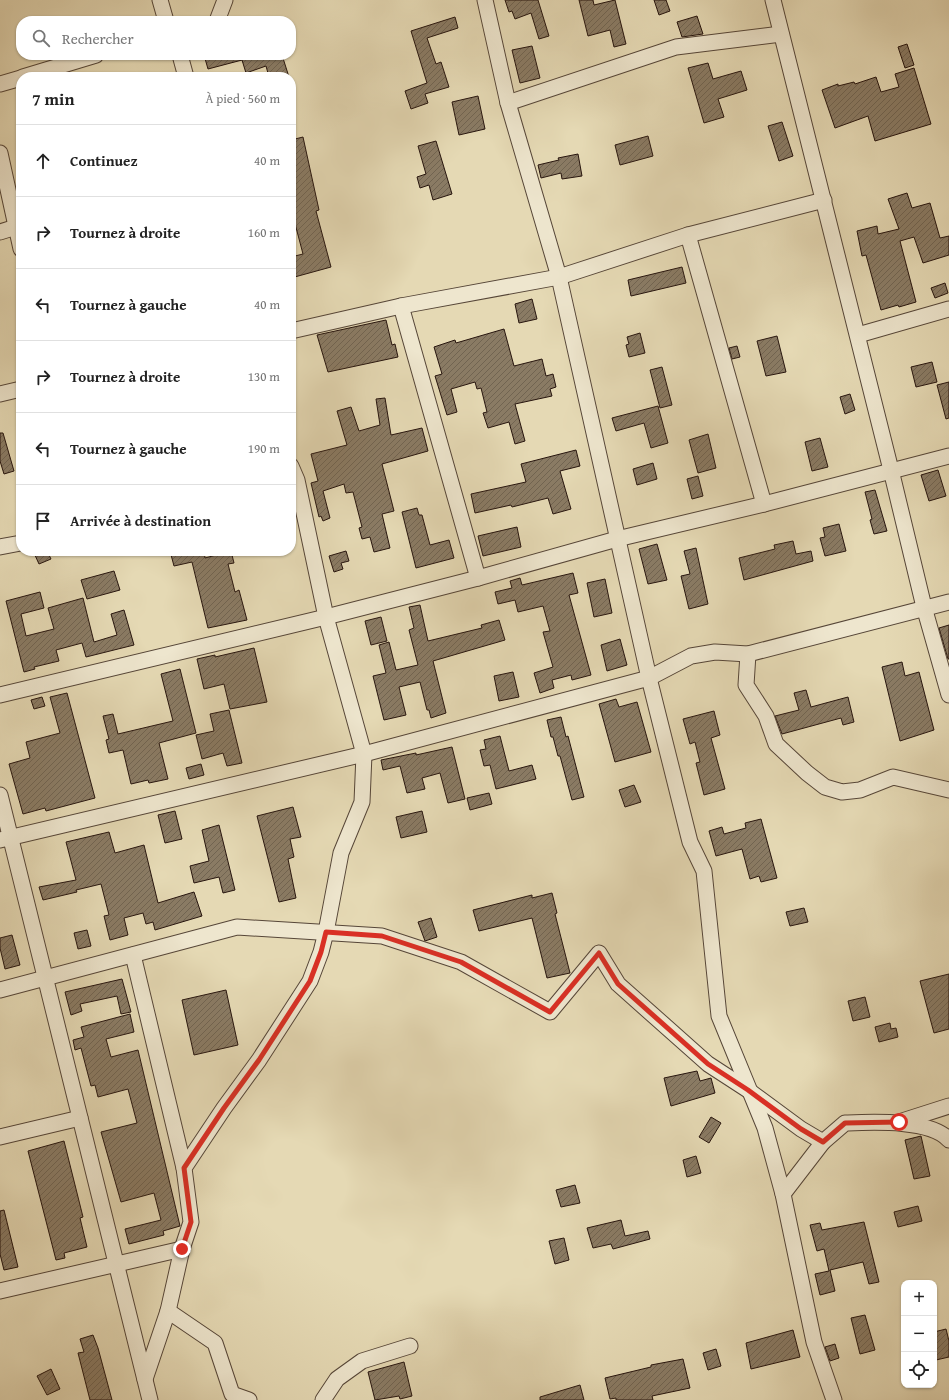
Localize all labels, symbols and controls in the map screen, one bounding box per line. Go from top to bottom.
search box [16,16,296,60]
icon: search [30,27,52,49]
text: Rechercher [62,28,134,49]
text: 7 min [32,86,74,111]
text: À pied · 560 m [205,89,280,108]
icon: ahead [32,150,54,172]
text: Continuez [70,150,138,171]
text: 40 m [254,151,280,170]
icon: right [32,222,54,244]
text: Tournez à droite [70,222,180,243]
text: 160 m [248,223,280,242]
icon: left [32,294,54,316]
text: Tournez à gauche [70,294,187,315]
text: 40 m [254,295,280,314]
icon: right [32,366,54,388]
text: Tournez à droite [70,366,180,387]
text: 130 m [248,367,280,386]
icon: left [32,438,54,460]
text: Tournez à gauche [70,438,187,459]
text: 190 m [248,439,280,458]
icon: arrive [32,510,54,532]
text: Arrivée à destination [70,510,211,531]
route start [890,1113,908,1131]
route end [173,1240,191,1258]
map controls [901,1280,937,1388]
button: + [901,1280,937,1316]
button: − [901,1316,937,1352]
button: locate [901,1352,937,1388]

